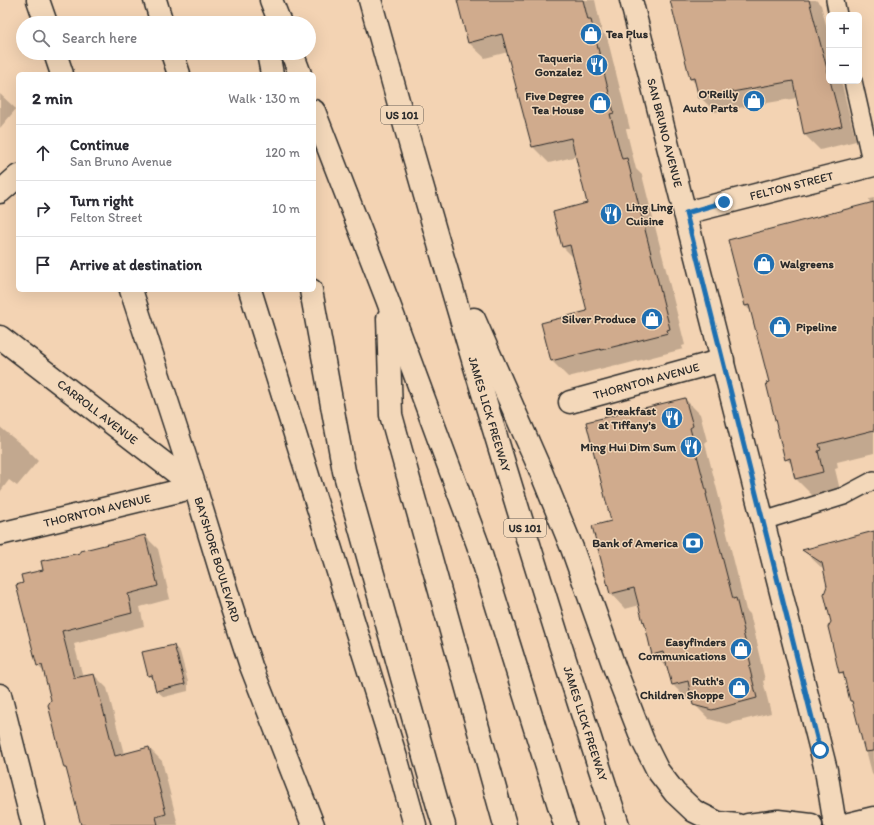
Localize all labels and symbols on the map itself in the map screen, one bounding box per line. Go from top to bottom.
shop icon: Tea Plus [578,21,604,47]
place label: Tea Plus [605,27,649,41]
place label: Taqueria Gonzalez [535,51,582,79]
restaurant icon: Taqueria Gonzalez [584,52,610,78]
street label: SAN BRUNO AVENUE [644,77,685,189]
place label: O'Reilly Auto Parts [682,87,739,115]
shop icon: O'Reilly Auto Parts [741,88,767,114]
place label: Five Degree Tea House [525,89,584,117]
shop icon: Five Degree Tea House [587,90,613,116]
road number: US 101 [381,106,423,124]
street label: FELTON STREET [748,169,835,203]
route end [715,193,733,211]
place label: Ling Ling Cuisine [626,200,674,228]
restaurant icon: Ling Ling Cuisine [598,201,624,227]
shop icon: Walgreens [751,251,777,277]
place label: Walgreens [780,257,835,272]
shop icon: Silver Produce [639,306,665,332]
place label: Silver Produce [562,312,636,326]
shop icon: Pipeline [767,314,793,340]
place label: Pipeline [796,320,837,335]
street label: JAMES LICK FREEWAY [465,355,513,474]
street label: THORNTON AVENUE [591,360,701,402]
street label: CARROLL AVENUE [54,377,141,448]
place label: Breakfast at Tiffany's [598,404,657,433]
restaurant icon: Breakfast at Tiffany's [659,405,685,431]
restaurant icon: Ming Hui Dim Sum [678,434,704,460]
place label: Ming Hui Dim Sum [581,440,676,455]
street label: THORNTON AVENUE [42,491,152,530]
street label: BAYSHORE BOULEVARD [191,495,243,624]
road number: US 101 [504,519,546,537]
bank icon: Bank of America [680,530,706,556]
place label: Bank of America [592,536,678,550]
place label: Easyfinders Communications [638,635,727,663]
shop icon: Easyfinders Communications [728,636,754,662]
street label: JAMES LICK FREEWAY [560,665,610,783]
place label: Ruth's Children Shoppe [640,674,725,703]
shop icon: Ruth's Children Shoppe [726,675,752,701]
route start [811,741,829,759]

